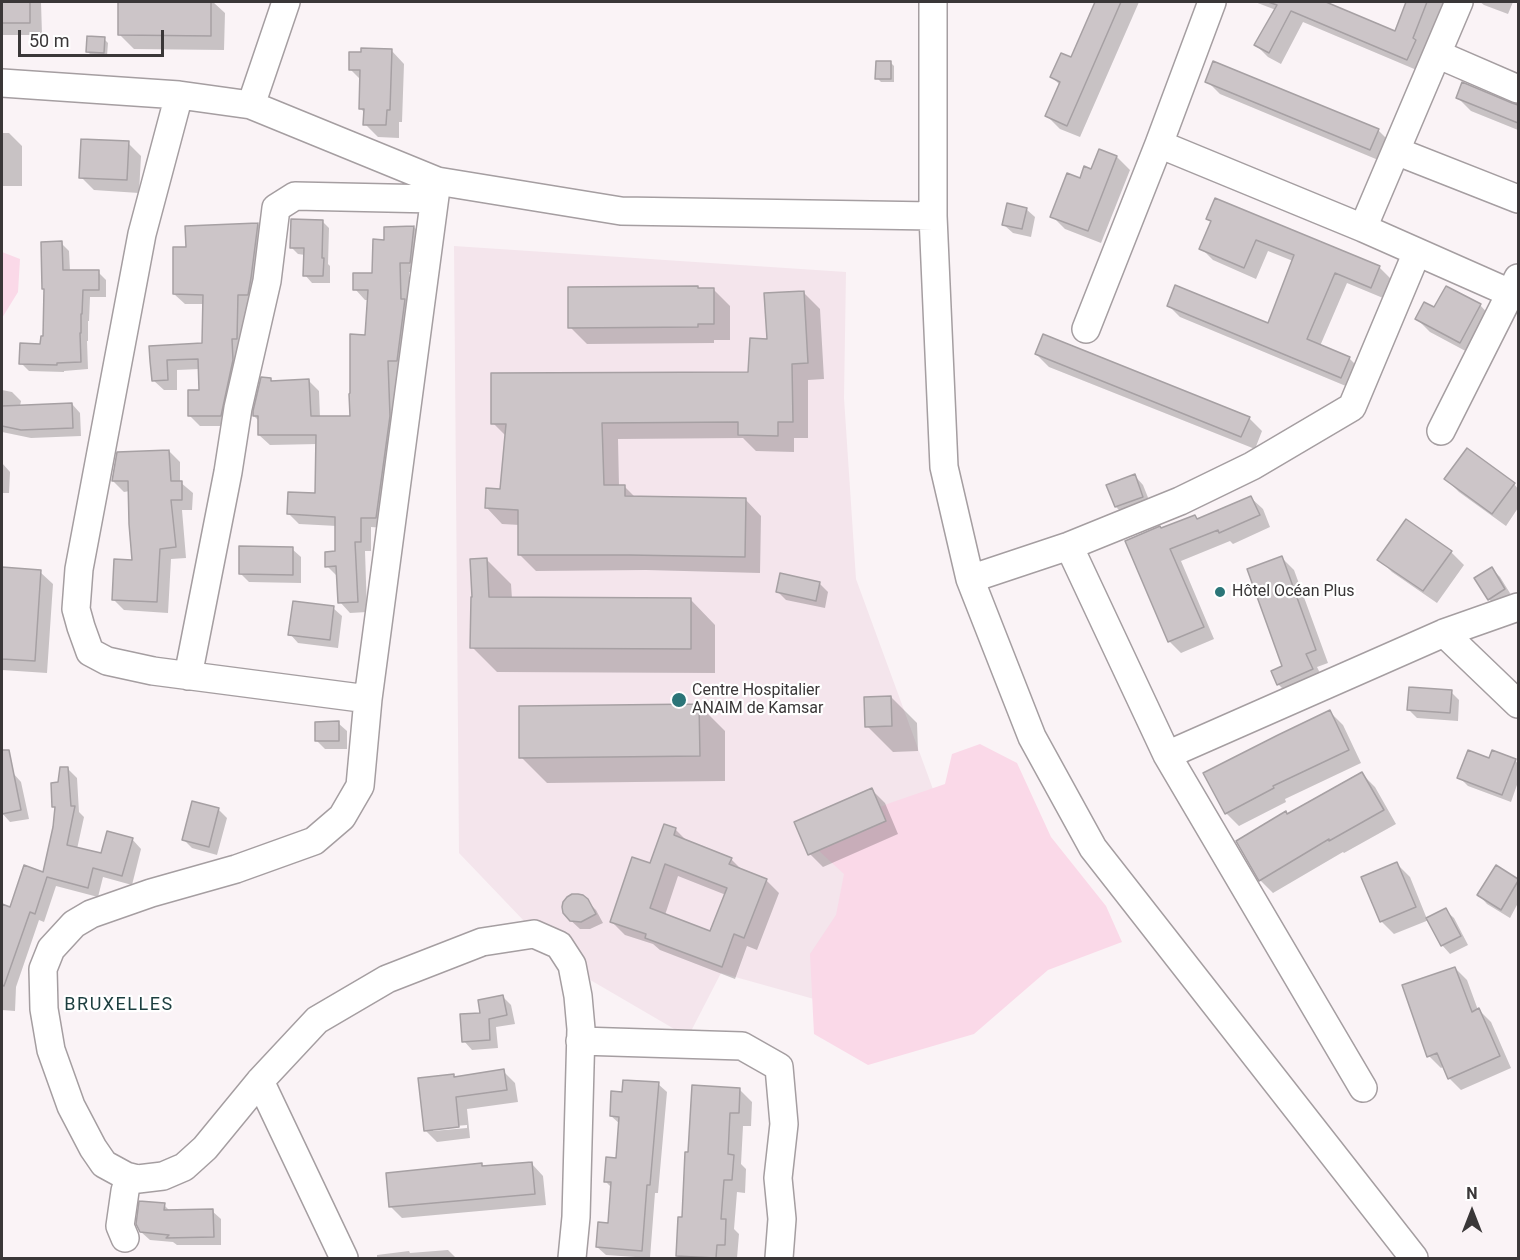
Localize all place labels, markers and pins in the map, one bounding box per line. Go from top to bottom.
place label: Hôtel Océan Plus [1232,582,1355,602]
marker: Hôtel Océan Plus [1213,585,1227,599]
place label: Centre Hospitalier ANAIM de Kamsar [692,681,823,719]
marker: Centre Hospitalier ANAIM de Kamsar [670,691,688,709]

